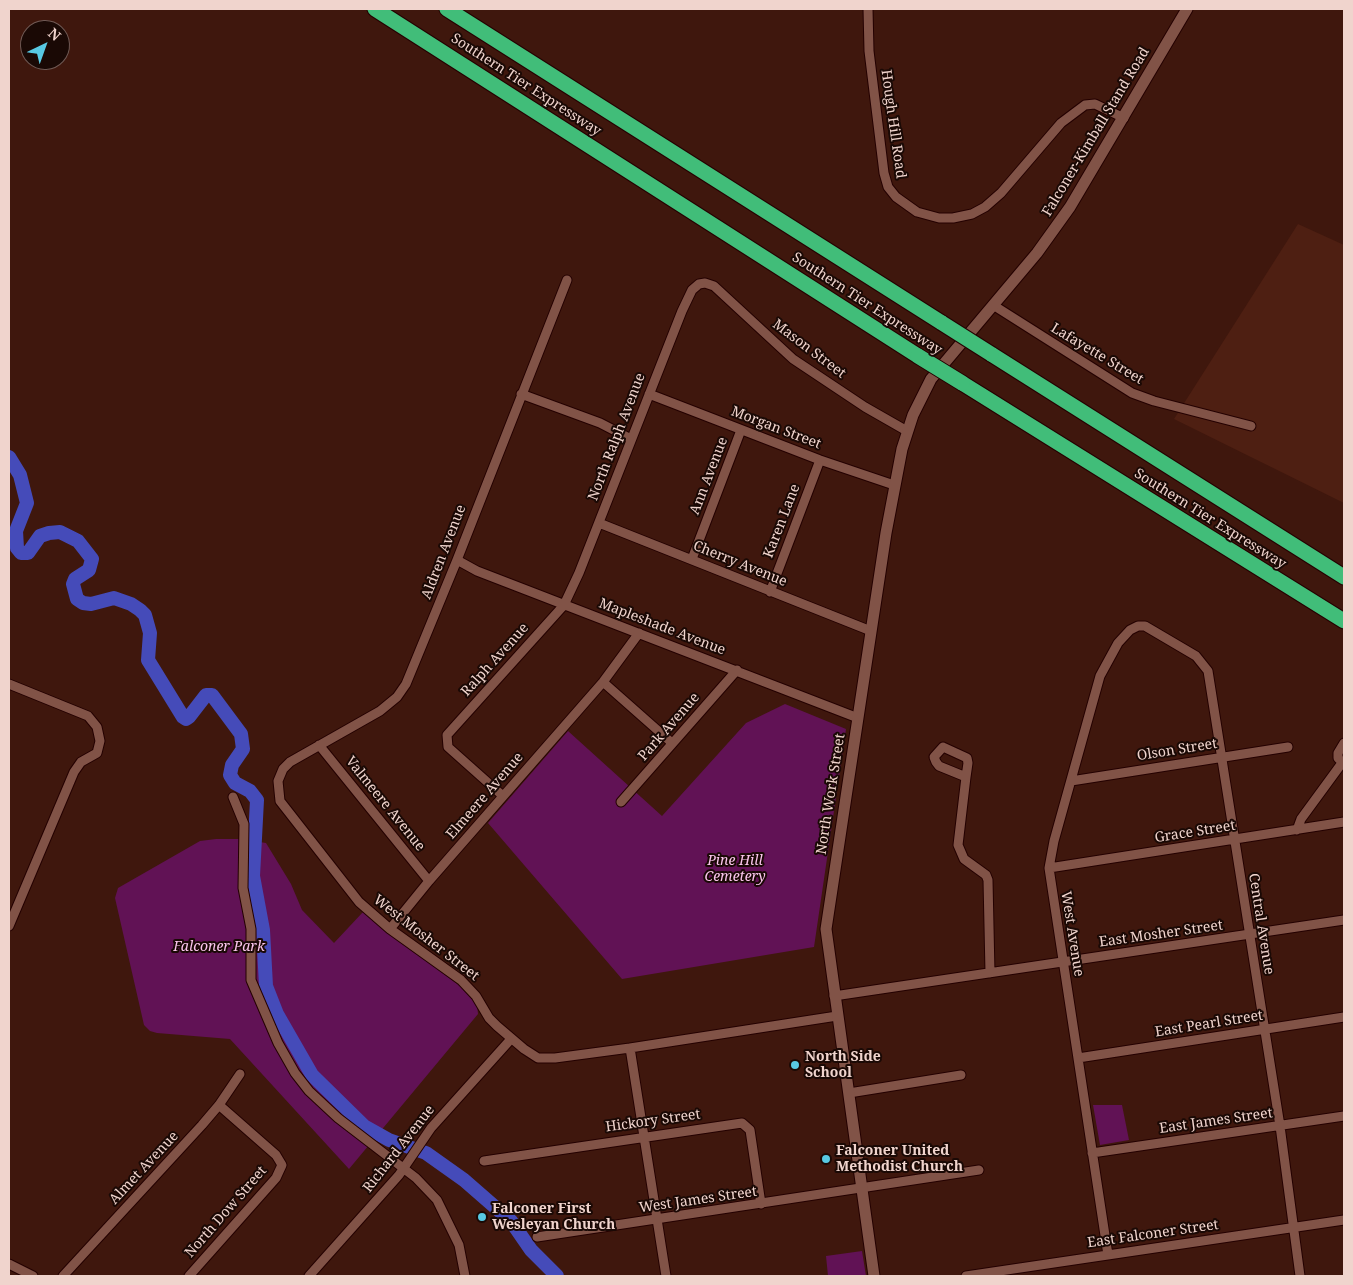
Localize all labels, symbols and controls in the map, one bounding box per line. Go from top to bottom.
north arrow [20,20,70,70]
text: N [44,23,65,45]
street label: Southern Tier Expressway [448,30,604,140]
street label: Falconer-Kimball Stand Road [1039,44,1153,220]
street label: Hough Hill Road [877,68,909,180]
street label: Southern Tier Expressway [789,249,945,359]
street label: Mason Street [769,316,849,382]
street label: Lafayette Street [1048,320,1146,388]
street label: North Ralph Avenue [585,371,649,503]
street label: Morgan Street [729,403,823,453]
street label: Ann Avenue [687,435,731,517]
street label: Southern Tier Expressway [1131,465,1289,573]
street label: Karen Lane [760,482,804,560]
street label: Aldren Avenue [418,502,470,602]
street label: Cherry Avenue [691,538,789,590]
street label: Mapleshade Avenue [596,595,728,659]
street label: Ralph Avenue [458,620,532,700]
street label: Park Avenue [635,689,703,765]
street label: North Work Street [813,732,849,856]
street label: Olson Street [1136,735,1218,765]
street label: Elmeere Avenue [443,749,527,843]
street label: Valmeere Avenue [342,753,428,855]
street label: Grace Street [1154,817,1236,847]
park label: Pine Hill Cemetery [704,853,766,886]
street label: Central Avenue [1245,872,1277,976]
street label: West Avenue [1057,890,1087,978]
street label: West Mosher Street [370,892,482,984]
street label: East Mosher Street [1098,917,1224,951]
park label: Falconer Park [173,939,265,955]
street label: East Pearl Street [1154,1007,1264,1041]
place label: North Side School [805,1049,881,1082]
marker: North Side School [789,1059,801,1071]
street label: Richard Avenue [360,1102,438,1196]
street label: East James Street [1158,1105,1274,1137]
street label: Hickory Street [604,1106,702,1136]
street label: Almet Avenue [106,1128,182,1208]
place label: Falconer United Methodist Church [836,1143,963,1176]
marker: Falconer United Methodist Church [820,1153,832,1165]
street label: North Dow Street [182,1163,270,1261]
street label: West James Street [638,1183,758,1217]
place label: Falconer First Wesleyan Church [492,1201,615,1234]
marker: Falconer First Wesleyan Church [476,1211,488,1223]
street label: East Falconer Street [1086,1216,1220,1252]

